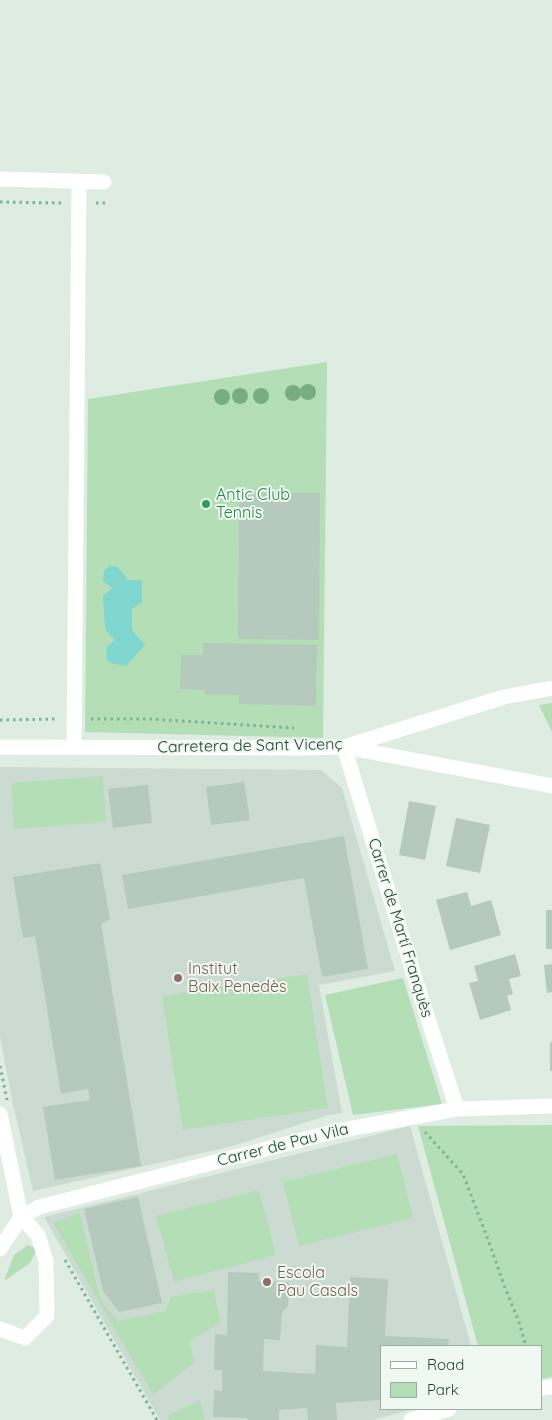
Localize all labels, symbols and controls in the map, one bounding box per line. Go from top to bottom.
place label: Antic Club Tennis [216,485,290,523]
marker: Antic Club Tennis [200,498,212,510]
street label: Carretera de Sant Vicenç [157,735,343,757]
street label: Carrer de Martí Franquès [364,836,436,1020]
place label: Institut Baix Penedès [188,959,287,997]
marker: Institut Baix Penedès [172,972,184,984]
street label: Carrer de Pau Vila [215,1119,351,1171]
place label: Escola Pau Casals [277,1263,358,1301]
marker: Escola Pau Casals [261,1276,273,1288]
legend [380,1345,542,1410]
text: Road [427,1355,464,1374]
text: Park [427,1380,459,1399]

